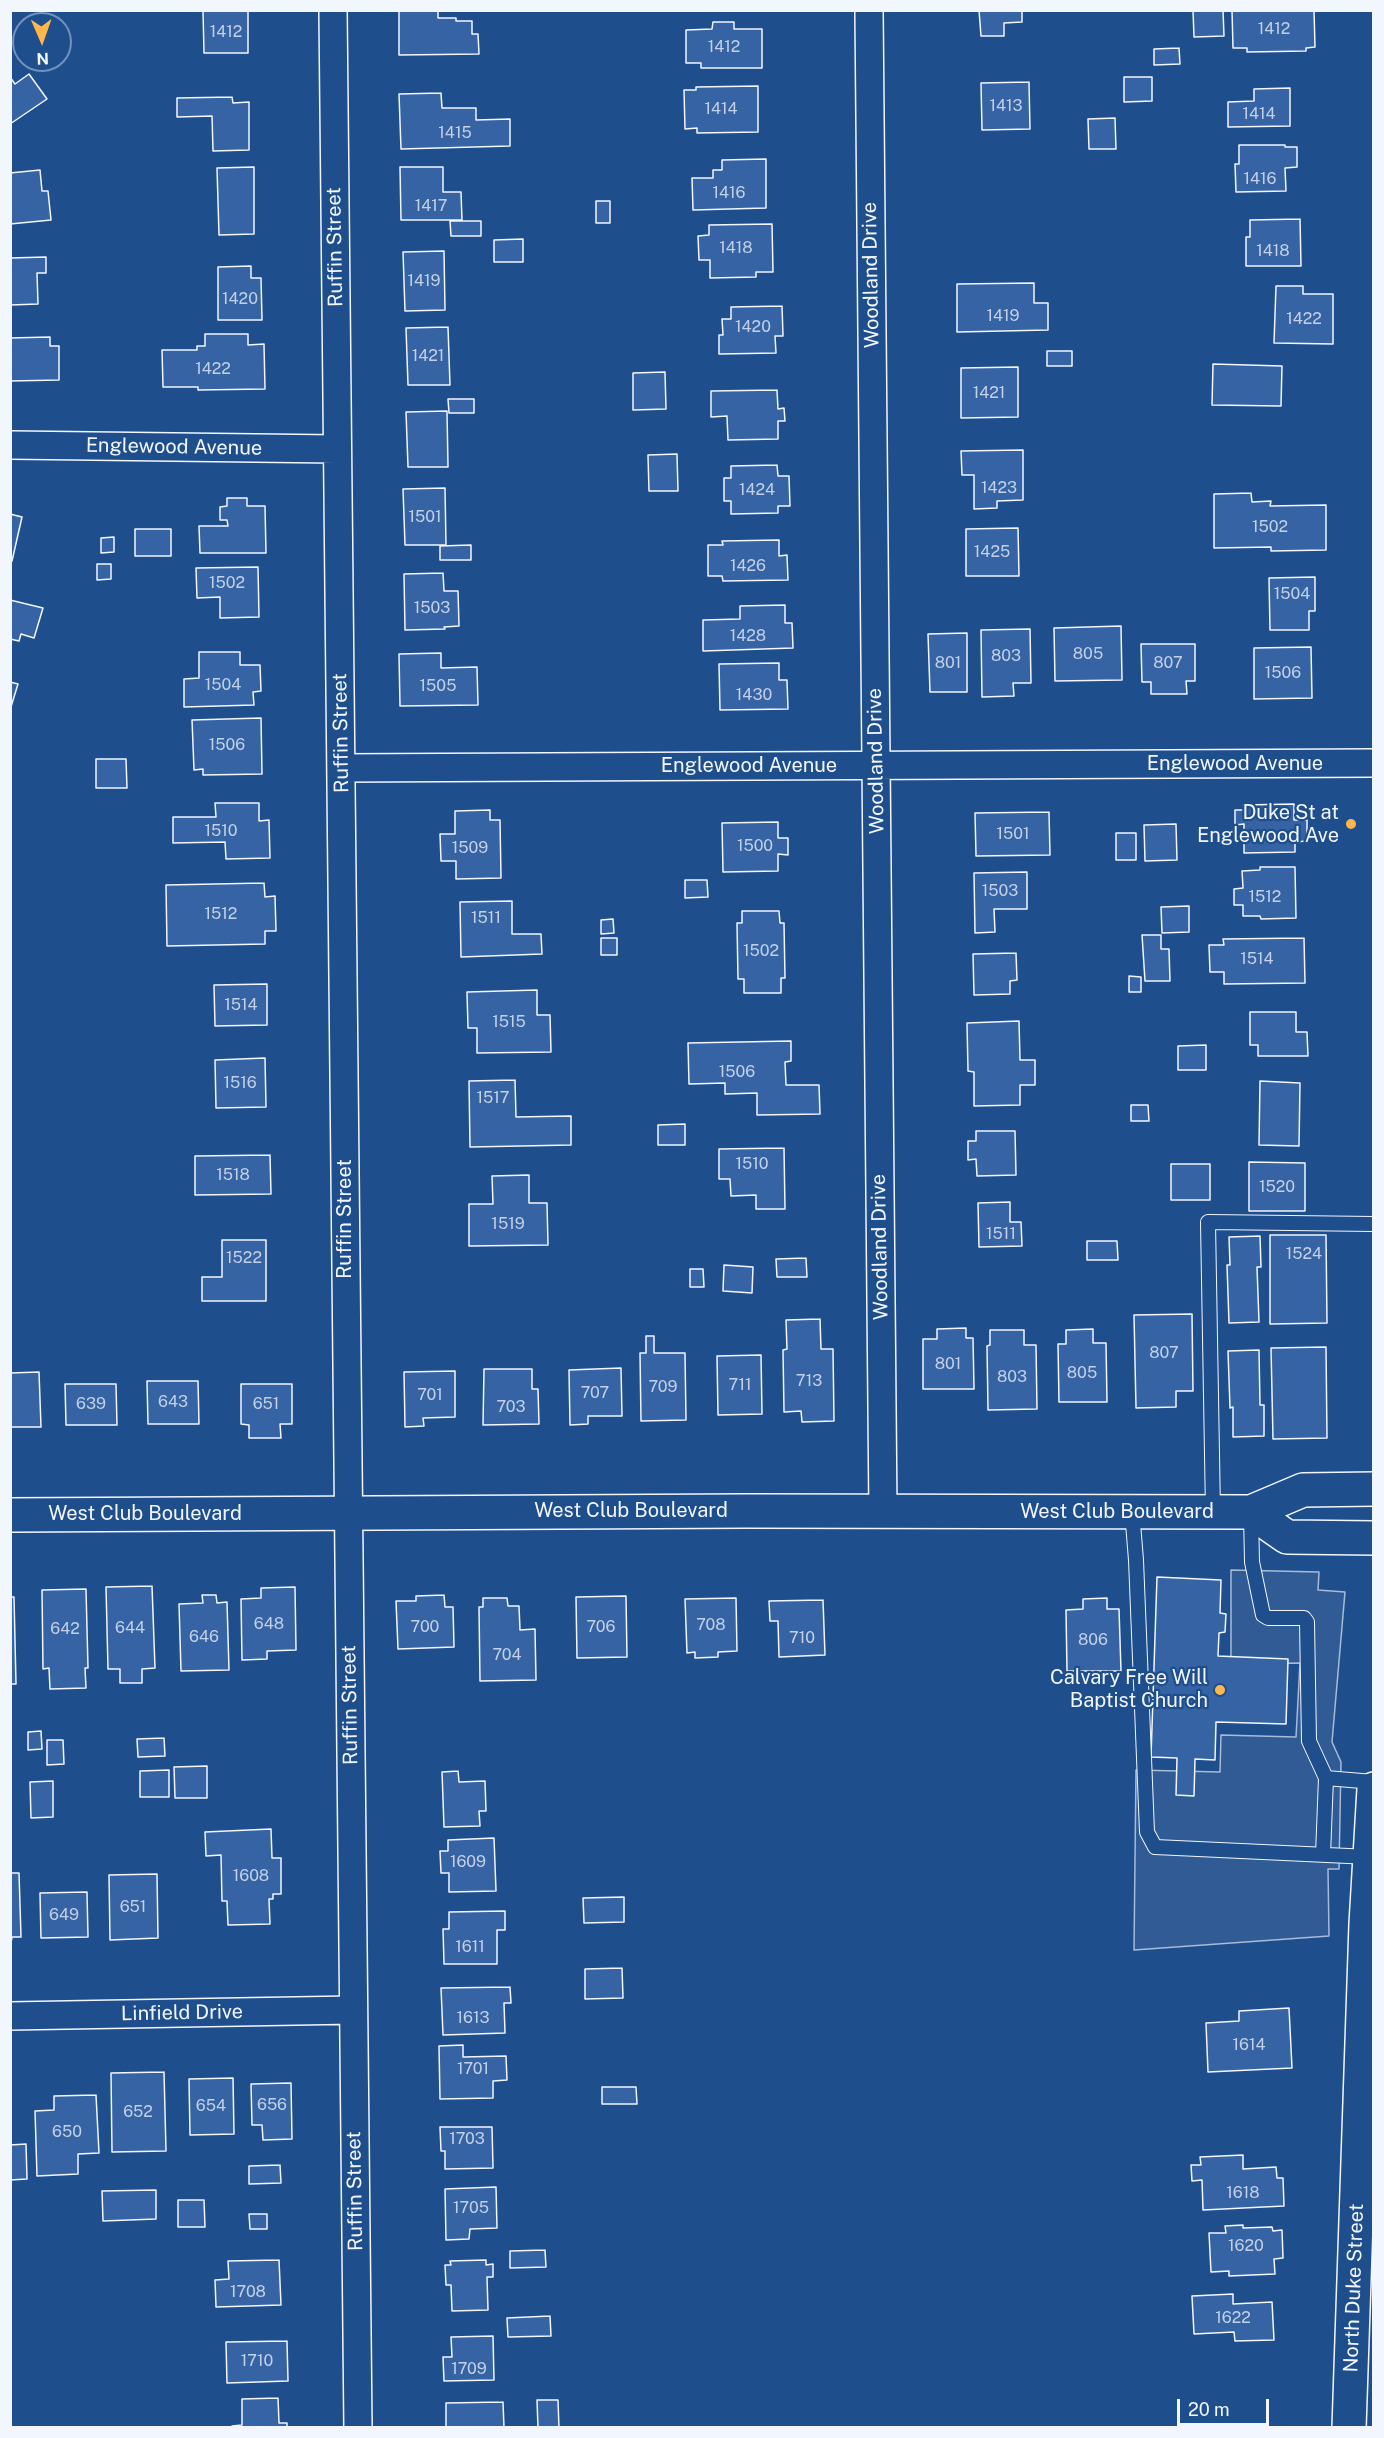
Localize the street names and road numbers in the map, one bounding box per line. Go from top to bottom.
street label: Ruffin Street [322,187,348,307]
street label: Woodland Drive [858,202,884,348]
street label: Englewood Avenue [86,433,262,461]
street label: Ruffin Street [328,673,354,793]
street label: Woodland Drive [863,688,889,834]
street label: Englewood Avenue [1147,752,1323,776]
street label: Englewood Avenue [661,754,837,778]
street label: Ruffin Street [333,1159,357,1279]
street label: Woodland Drive [867,1174,893,1320]
street label: West Club Boulevard [534,1499,728,1523]
street label: West Club Boulevard [1020,1500,1214,1524]
street label: West Club Boulevard [48,1502,242,1526]
street label: Ruffin Street [337,1645,363,1765]
street label: Linfield Drive [121,2000,243,2026]
street label: Ruffin Street [342,2131,368,2251]
street label: North Duke Street [1339,2203,1369,2373]

